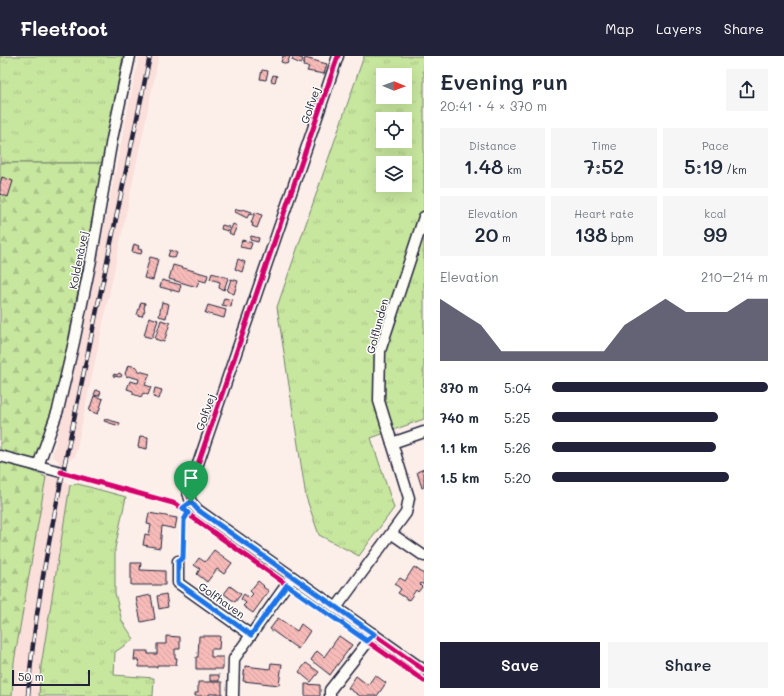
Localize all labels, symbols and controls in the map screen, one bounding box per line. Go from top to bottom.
text: Fleetfoot [20,16,108,41]
text: Map [605,19,634,38]
text: Layers [656,19,702,38]
text: Share [724,19,764,38]
text: Evening run [440,67,568,96]
north arrow [376,68,412,104]
map controls [376,68,412,192]
button: share [726,69,768,111]
street label: Golfvej [297,85,323,125]
text: 20:41 · 4 × 370 m [440,97,547,114]
button: locate [376,112,412,148]
text: Distance [469,138,516,153]
text: Time [591,138,617,153]
text: Pace [702,138,729,153]
text: 1.48 [464,153,503,179]
text: 7:52 [584,153,624,179]
text: 5:19 [684,153,723,179]
button: layers [376,156,412,192]
text: km [503,162,522,177]
text: /km [723,162,747,177]
text: Elevation [468,206,517,221]
text: Heart rate [574,206,634,221]
text: kcal [704,206,726,221]
text: 20 [475,221,498,247]
text: 138 [574,221,607,247]
text: 99 [703,221,727,247]
street label: Koldenåvej [65,230,91,290]
text: m [498,230,511,245]
text: bpm [607,230,634,245]
text: Elevation [440,268,498,285]
text: 210–214 m [701,268,768,285]
street label: Golflunden [362,297,392,355]
text: 370 m [440,379,478,396]
text: 5:04 [504,379,531,396]
street label: Golfvej [192,392,218,432]
text: 740 m [440,409,479,426]
text: 5:25 [504,409,530,426]
text: 1.1 km [440,439,478,456]
text: 5:26 [504,439,531,456]
pin [174,461,208,502]
icon: arrive [180,467,202,489]
text: 1.5 km [440,469,479,486]
text: 5:20 [504,469,531,486]
street label: Golfhaven [196,579,248,621]
button: Save [440,642,600,688]
button: Share [608,642,768,688]
scale bar [12,668,90,687]
text: 50 m [18,669,44,684]

